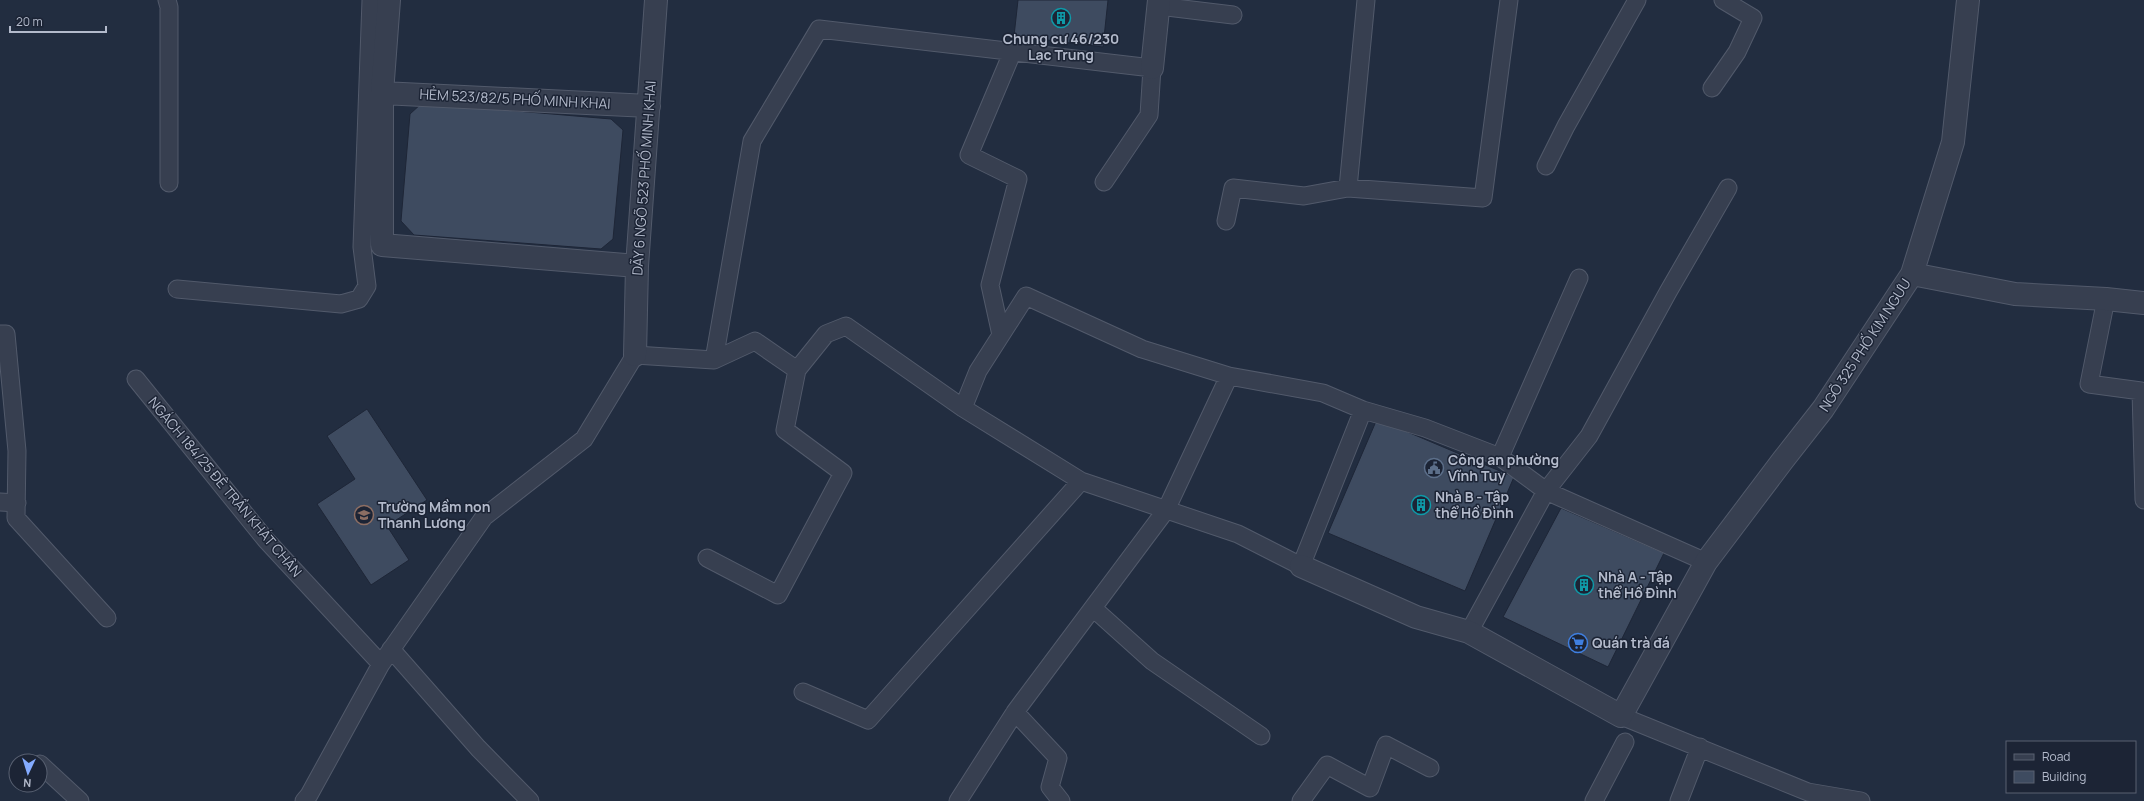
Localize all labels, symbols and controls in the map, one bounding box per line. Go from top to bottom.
building icon: Chung cư 46/230 Lạc Trung [1050,7,1072,29]
scale bar [10,8,106,34]
text: 20 m [16,13,43,30]
place label: Chung cư 46/230 Lạc Trung [1003,29,1119,64]
street label: DÃY 6 NGÕ 523 PHỐ MINH KHAI [626,80,660,276]
street label: HẺM 523/82/5 PHỐ MINH KHAI [419,83,611,113]
street label: NGÕ 325 PHỐ KIM NGƯU [1814,274,1915,415]
street label: NGÁCH 184/25 ĐÊ TRẦN KHÁT CHÂN [144,392,307,581]
place label: Công an phường Vĩnh Tuy [1448,450,1559,485]
public building icon: Công an phường Vĩnh Tuy [1423,457,1445,479]
place label: Nhà B - Tập thể Hồ Đình [1435,487,1514,522]
building icon: Nhà B - Tập thể Hồ Đình [1410,494,1432,516]
place label: Trường Mầm non Thanh Lương [378,497,491,532]
school or university icon: Trường Mầm non Thanh Lương [353,504,375,526]
place label: Nhà A - Tập thể Hồ Đình [1598,567,1677,602]
building icon: Nhà A - Tập thể Hồ Đình [1573,574,1595,596]
supermarket icon: Quán trà đá [1567,632,1589,654]
place label: Quán trà đá [1592,633,1670,652]
legend [2006,741,2136,793]
text: Road [2042,748,2070,765]
north arrow [8,753,48,793]
text: Building [2042,768,2086,785]
text: N [23,776,32,791]

